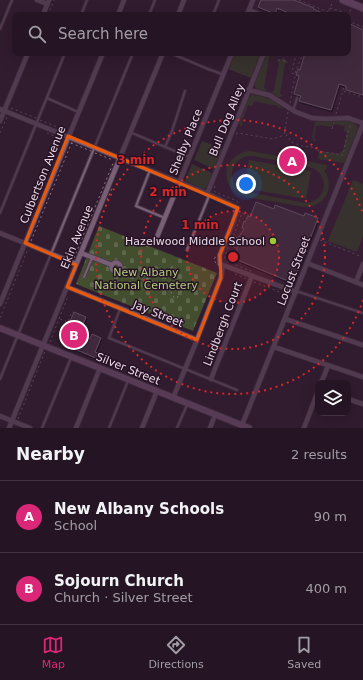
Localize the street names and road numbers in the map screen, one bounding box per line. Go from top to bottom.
street label: Bull Dog Alley [207,82,248,158]
street label: Shelby Place [167,107,205,177]
street label: Culbertson Avenue [17,124,69,226]
street label: Ekin Avenue [58,203,96,271]
street label: Locust Street [275,234,313,307]
street label: Lindbergh Court [201,280,245,368]
street label: Jay Street [130,298,186,330]
street label: Silver Street [94,350,163,388]

